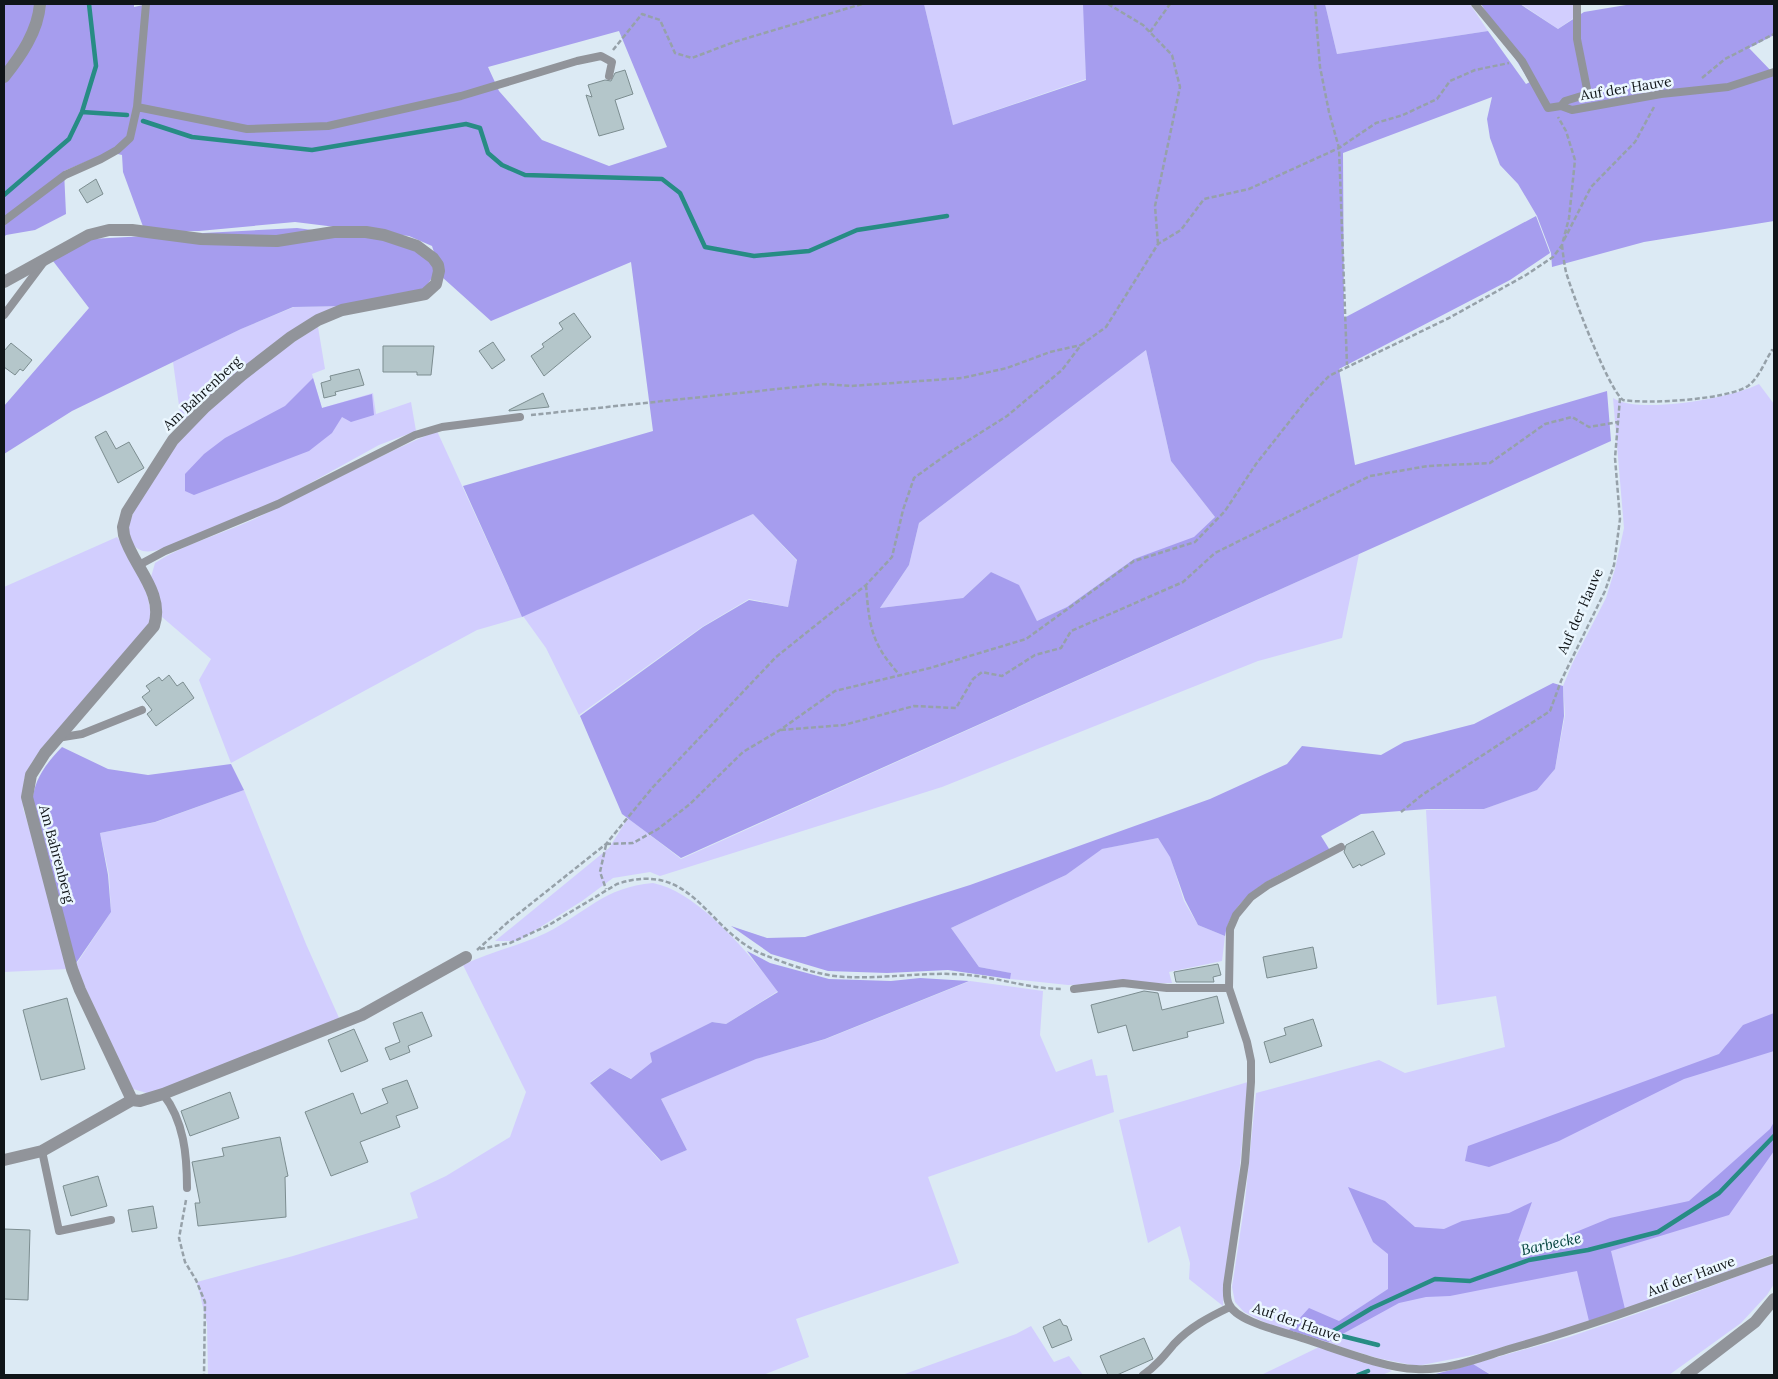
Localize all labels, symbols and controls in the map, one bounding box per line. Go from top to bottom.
street label: Auf der Hauve [1578,72,1673,104]
street label: Am Bahrenberg [158,352,245,435]
street label: Auf der Hauve [1553,565,1607,658]
street label: Am Bahrenberg [35,802,79,905]
water label: Barbecke [1519,1228,1583,1259]
street label: Auf der Hauve [1644,1252,1738,1301]
street label: Auf der Hauve [1250,1298,1344,1346]

